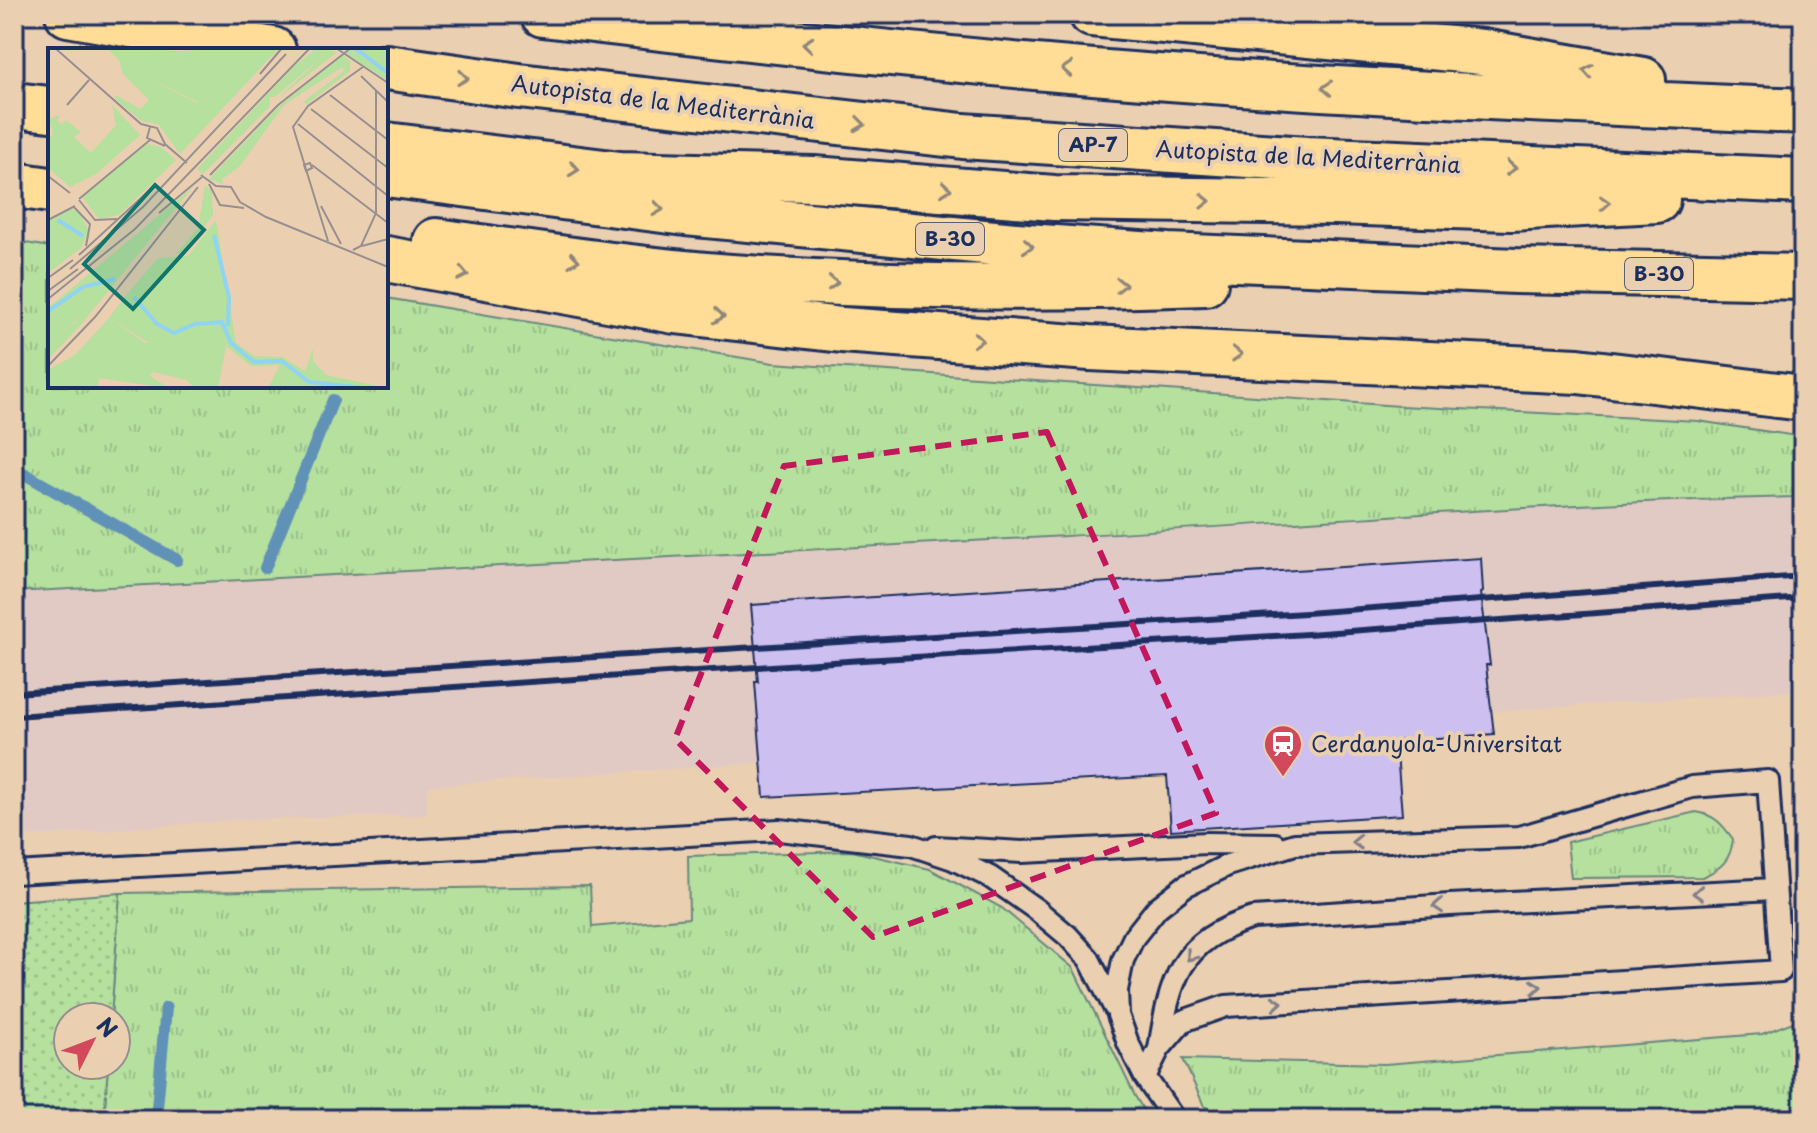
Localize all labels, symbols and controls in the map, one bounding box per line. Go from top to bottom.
one-way arrow [801,36,814,53]
inset map [48,48,388,388]
one-way arrow [1060,61,1073,78]
one-way arrow [1581,63,1595,80]
street label: Autopista de la Mediterrània [510,66,817,136]
one-way arrow [456,69,470,86]
one-way arrow [1320,80,1333,97]
one-way arrow [854,116,867,133]
road number: AP-7 [1059,129,1127,161]
street label: Autopista de la Mediterrània [1155,131,1462,180]
one-way arrow [1505,160,1518,177]
one-way arrow [568,161,581,178]
one-way arrow [940,180,953,197]
one-way arrow [1199,192,1212,210]
one-way arrow [1599,195,1612,212]
one-way arrow [651,200,665,217]
road number: B-30 [916,223,984,255]
one-way arrow [1022,237,1035,254]
one-way arrow [567,251,581,268]
road number: B-30 [1625,258,1693,290]
one-way arrow [455,265,469,282]
one-way arrow [827,274,840,291]
one-way arrow [1115,276,1128,294]
one-way arrow [713,308,726,325]
one-way arrow [972,331,985,348]
one-way arrow [1231,346,1244,363]
station icon: Cerdanyola-Universitat [1262,723,1304,778]
place label: Cerdanyola-Universitat [1311,726,1562,759]
one-way arrow [1350,833,1363,850]
one-way arrow [1691,884,1704,901]
one-way arrow [1431,897,1444,914]
one-way arrow [1186,947,1201,961]
one-way arrow [1530,979,1543,996]
one-way arrow [1271,995,1284,1012]
north arrow [52,1001,132,1081]
text: N [90,1009,126,1044]

